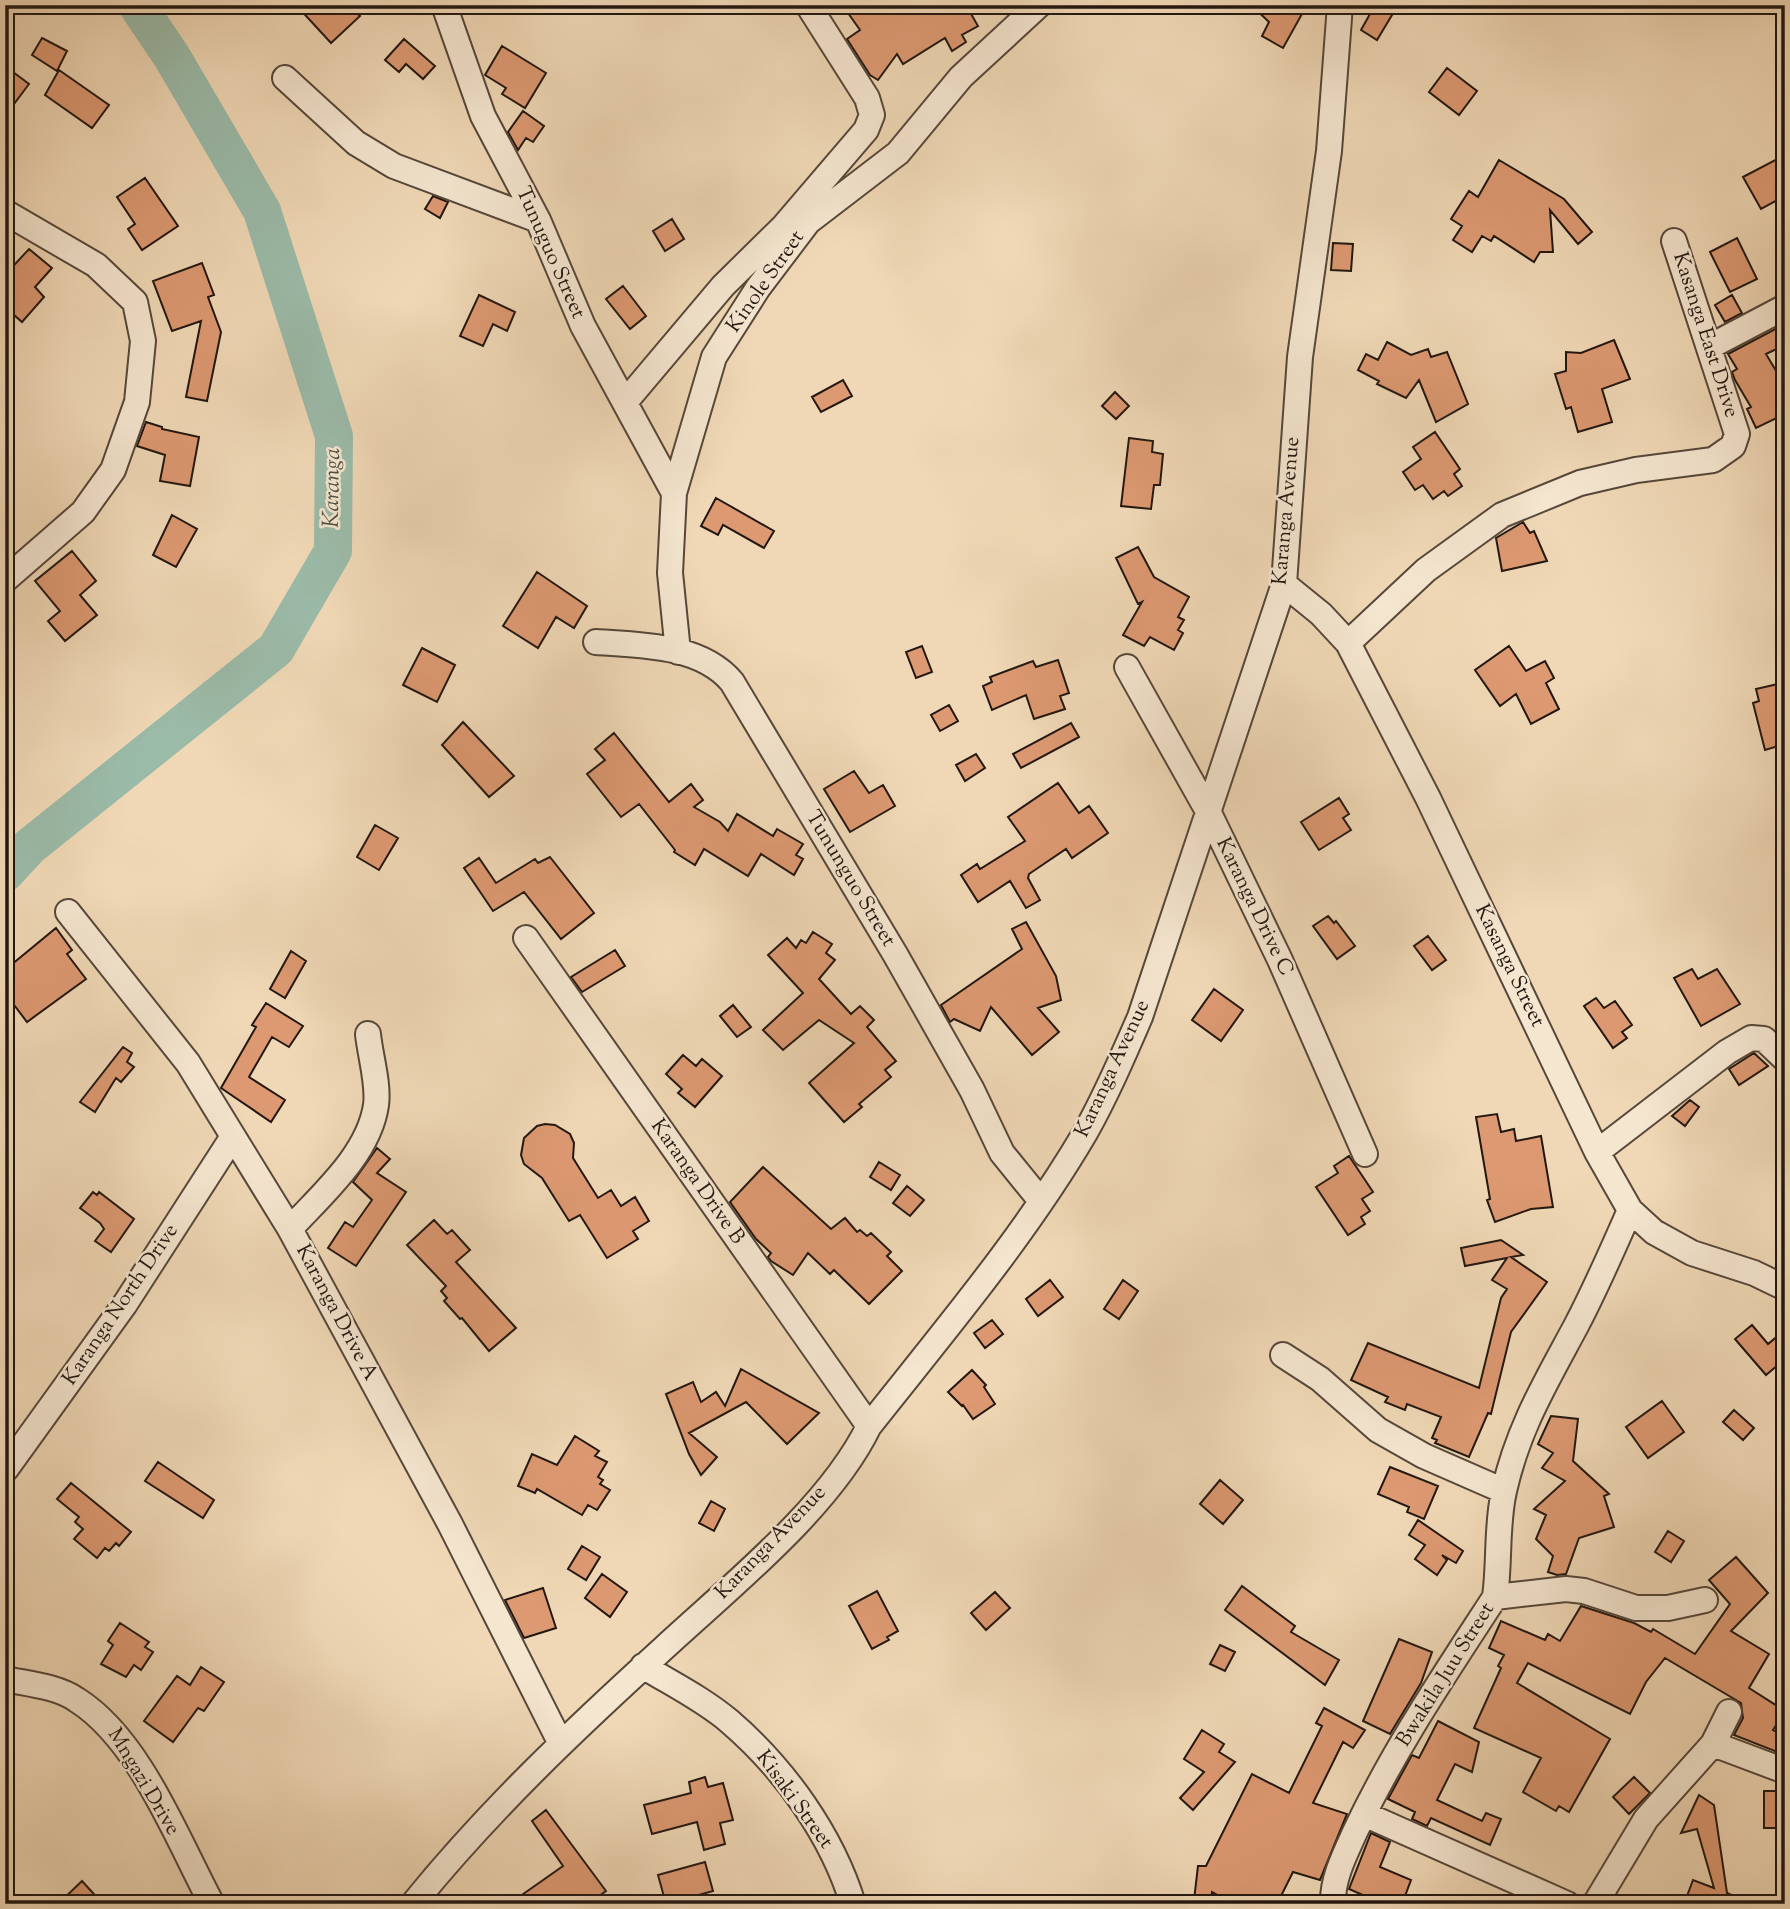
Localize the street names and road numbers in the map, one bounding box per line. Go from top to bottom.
street label: Tunuguo Street [507,182,593,324]
street label: Kinole Street [720,225,812,339]
street label: Kasanga East Drive [1664,248,1746,422]
street label: Karanga Avenue [1266,436,1308,586]
street label: Tununguo Street [797,805,903,953]
street label: Karanga Drive C [1207,833,1301,981]
street label: Kasanga Street [1466,899,1552,1033]
street label: Karanga Avenue [1068,995,1158,1143]
street label: Karanga Drive B [643,1113,751,1251]
street label: Karanga North Drive [56,1218,186,1392]
street label: Karanga Drive A [287,1239,385,1387]
street label: Karanga Avenue [708,1479,834,1607]
street label: Bwakila Juu Street [1390,1597,1502,1753]
street label: Mngazi Drive [99,1723,187,1841]
street label: Kisaki Street [748,1745,840,1855]

